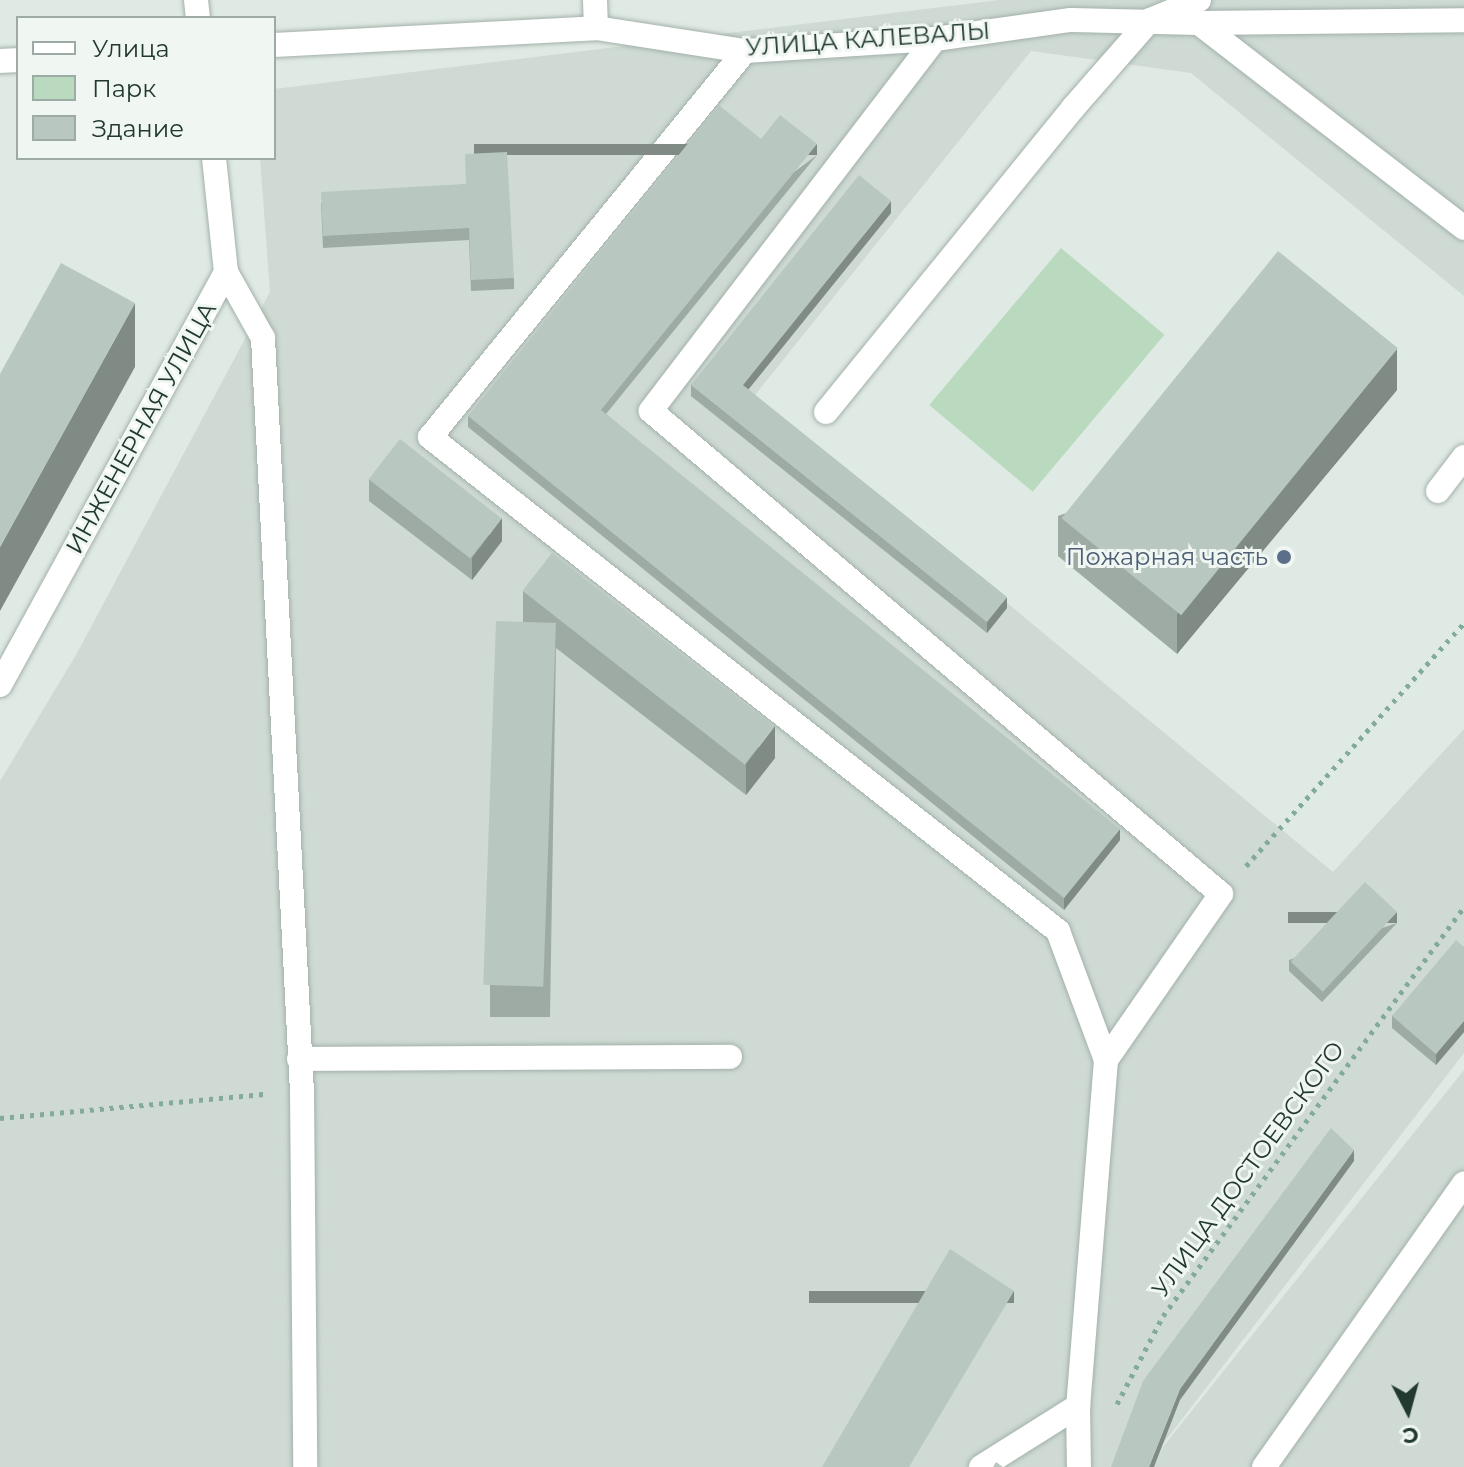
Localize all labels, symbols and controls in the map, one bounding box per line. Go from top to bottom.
legend [16,16,276,160]
street label: УЛИЦА КАЛЕВАЛЫ [745,16,991,62]
text: Улица [92,34,170,63]
text: Парк [92,74,156,103]
text: Здание [92,114,184,143]
street label: ИНЖЕНЕРНАЯ УЛИЦА [60,297,222,559]
place label: Пожарная часть [1066,543,1268,571]
marker: Пожарная часть [1275,548,1293,566]
street label: УЛИЦА ДОСТОЕВСКОГО [1146,1036,1350,1302]
north arrow [1368,1371,1448,1451]
text: С [1401,1421,1420,1450]

